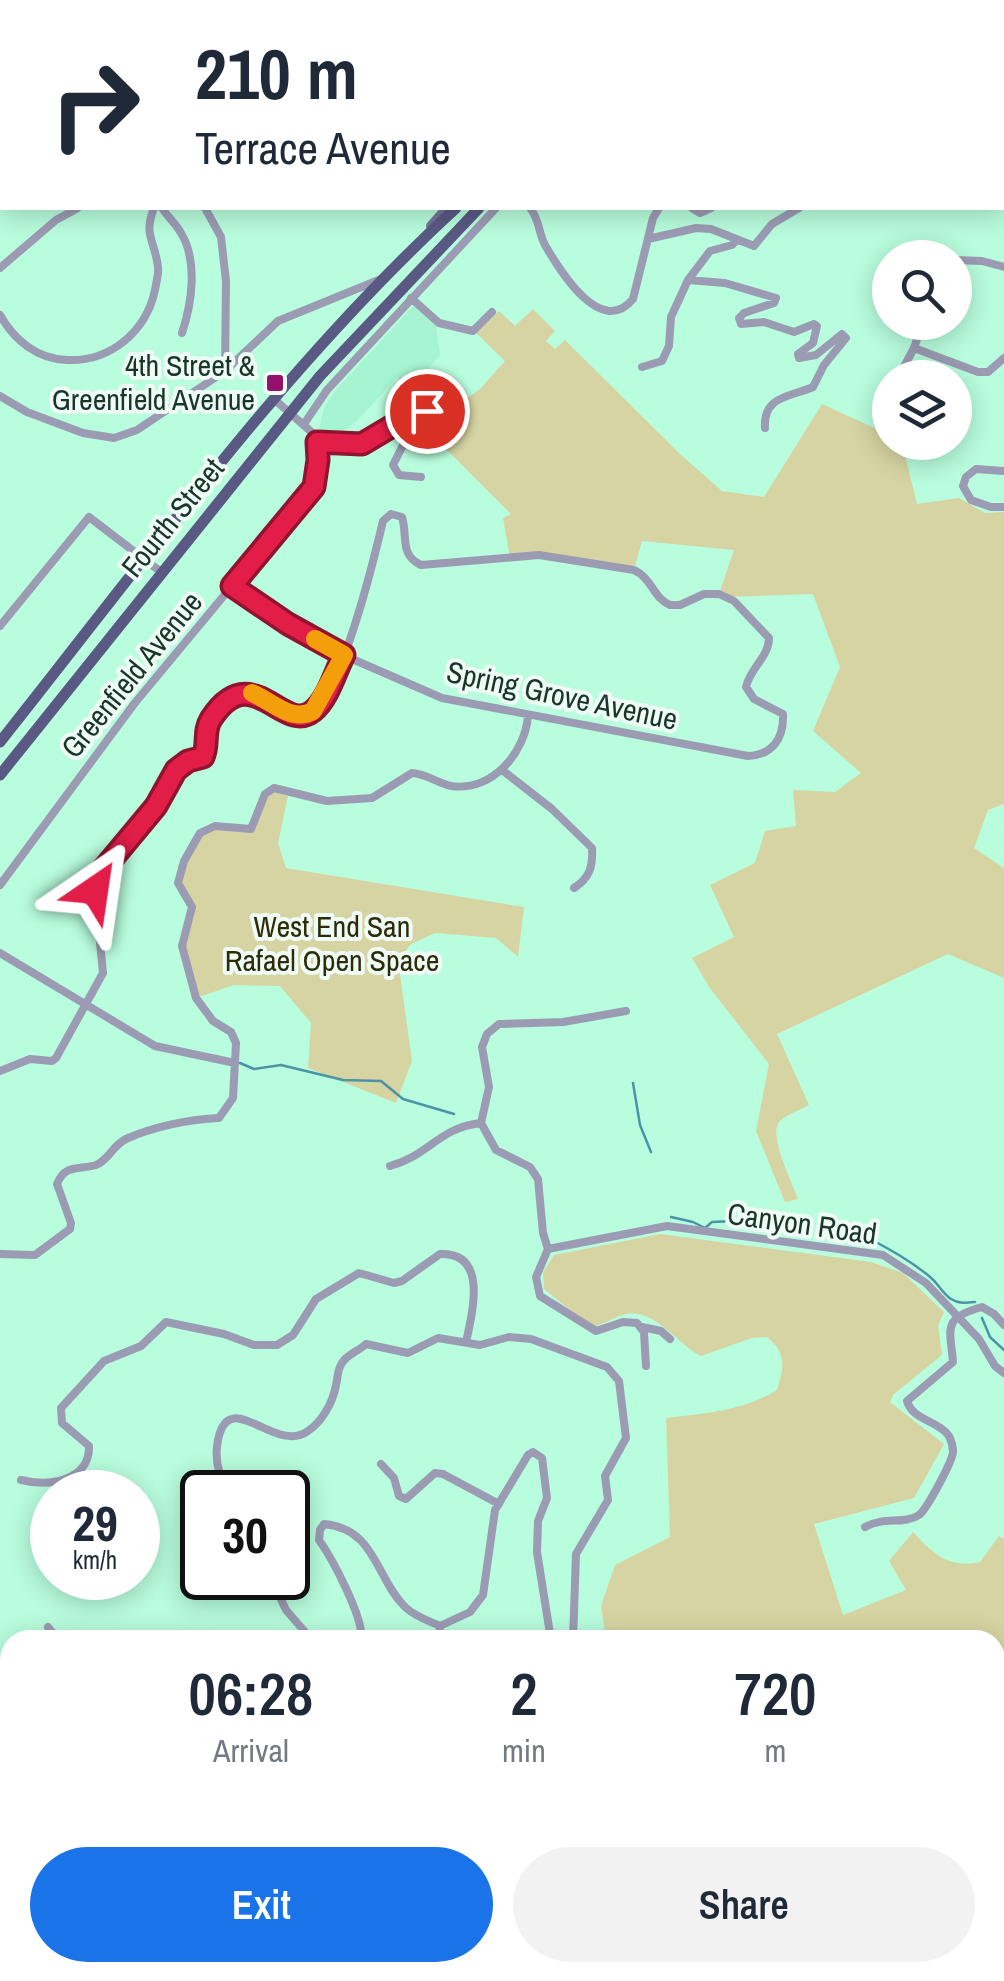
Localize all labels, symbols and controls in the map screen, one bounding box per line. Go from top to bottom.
text: 210 m [195,27,358,121]
icon: right [30,40,160,170]
text: Terrace Avenue [195,117,451,178]
map controls [872,240,972,460]
button: search [872,240,972,340]
place label: 4th Street & Greenfield Avenue [52,345,256,419]
button: layers [872,360,972,460]
pin [385,369,470,454]
marker: 4th Street & Greenfield Avenue [264,372,286,394]
icon: arrive [400,384,455,439]
street label: Fourth Street [112,449,233,585]
street label: Greenfield Avenue [52,583,211,766]
street label: Spring Grove Avenue [443,651,681,739]
position arrow [43,838,147,942]
park label: West End San Rafael Open Space [225,906,439,980]
street label: Canyon Road [725,1193,879,1253]
speed limit sign: 30 [180,1470,310,1600]
text: 29 [72,1489,118,1557]
text: km/h [73,1543,117,1577]
text: 06:28 [189,1653,313,1734]
text: 2 [510,1653,538,1734]
text: 720 [734,1653,816,1734]
text: Arrival [213,1729,289,1772]
text: min [502,1729,546,1772]
text: m [764,1729,786,1772]
button: Exit [30,1847,493,1962]
button: Share [513,1847,975,1962]

